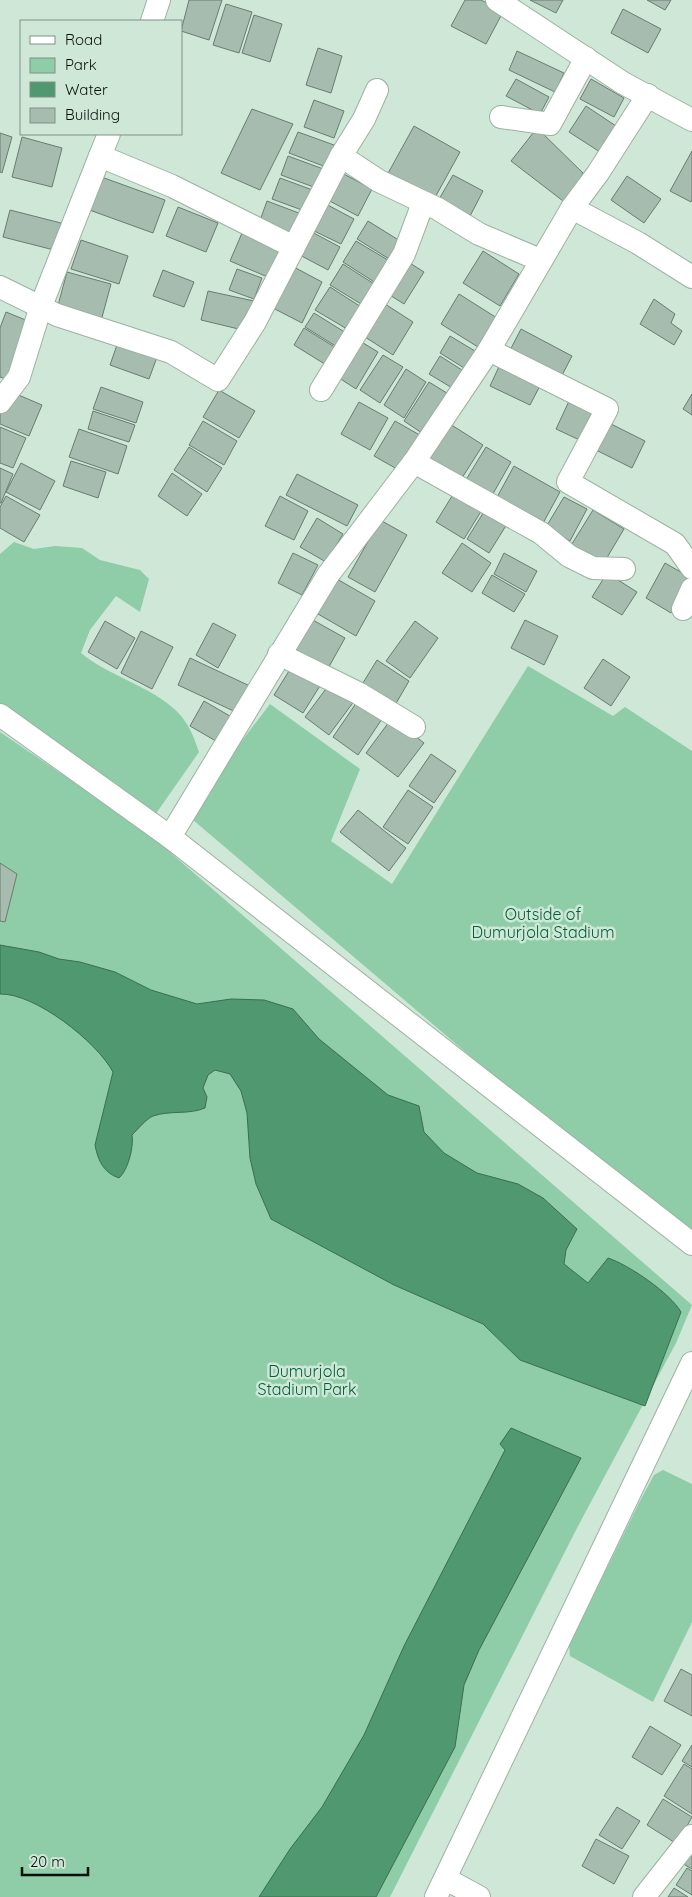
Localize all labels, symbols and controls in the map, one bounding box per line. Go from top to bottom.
legend [20,20,182,135]
text: Road [65,30,102,49]
text: Park [65,55,97,74]
text: Water [65,80,108,99]
text: Building [65,105,120,124]
park label: Outside of Dumurjola Stadium [472,904,614,942]
park label: Dumurjola Stadium Park [257,1361,357,1399]
scale bar [22,1844,89,1876]
text: 20 m [30,1852,65,1871]

